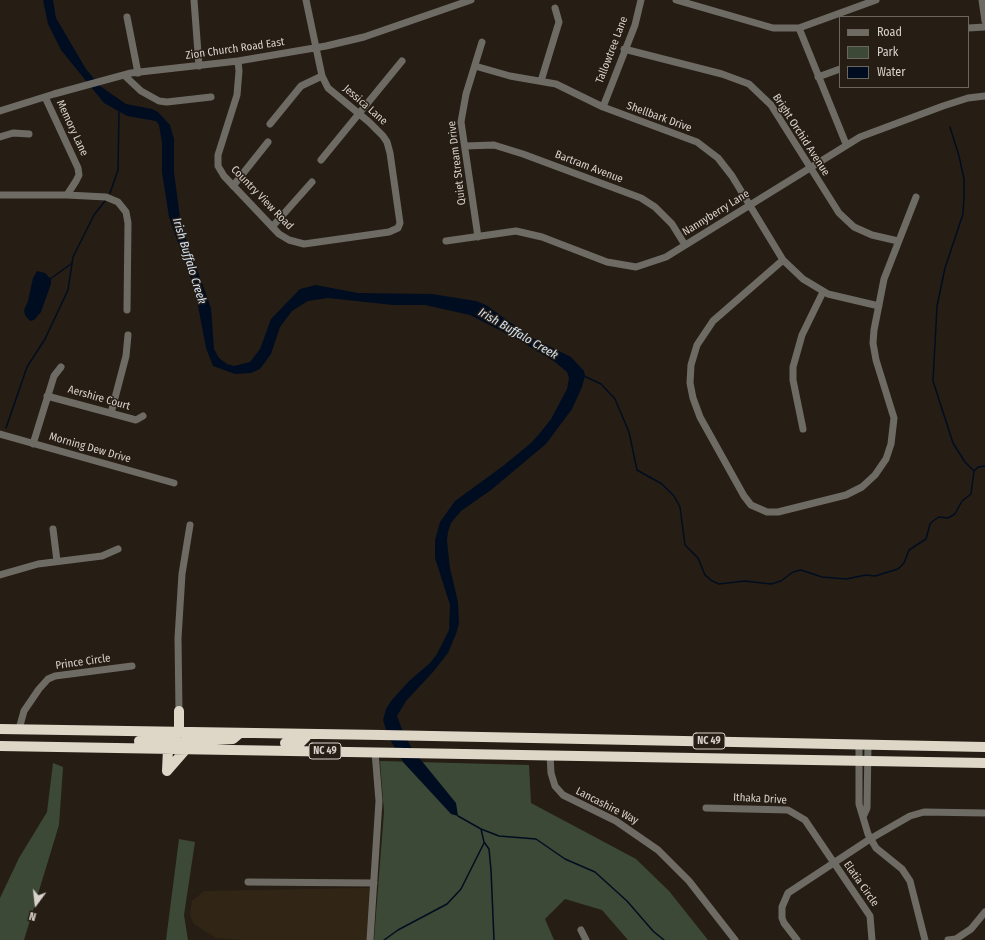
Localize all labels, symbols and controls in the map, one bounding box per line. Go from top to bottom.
street label: Tallowtree Lane [593,15,631,85]
legend [839,16,969,88]
text: Road [877,25,902,39]
street label: Zion Church Road East [185,36,285,62]
text: Park [877,45,898,59]
text: Water [877,65,905,79]
street label: Jessica Lane [340,82,390,128]
street label: Bright Orchid Avenue [770,92,832,178]
street label: Memory Lane [53,98,91,158]
street label: Shellbark Drive [625,99,693,135]
street label: Quiet Stream Drive [445,120,469,206]
street label: Bartram Avenue [553,148,625,186]
street label: Country View Road [228,163,296,233]
street label: Nannyberry Lane [680,187,752,239]
water label: Irish Buffalo Creek [169,216,209,306]
water label: Irish Buffalo Creek [476,305,560,363]
street label: Aershire Court [66,383,132,413]
street label: Morning Dew Drive [48,430,132,466]
street label: Prince Circle [55,652,111,672]
road number: NC 49 [693,733,725,749]
road number: NC 49 [309,743,341,759]
street label: Lancashire Way [573,785,641,827]
street label: Ithaka Drive [733,791,787,807]
street label: Elatia Circle [841,859,881,909]
north arrow [16,884,56,924]
text: N [28,909,38,923]

